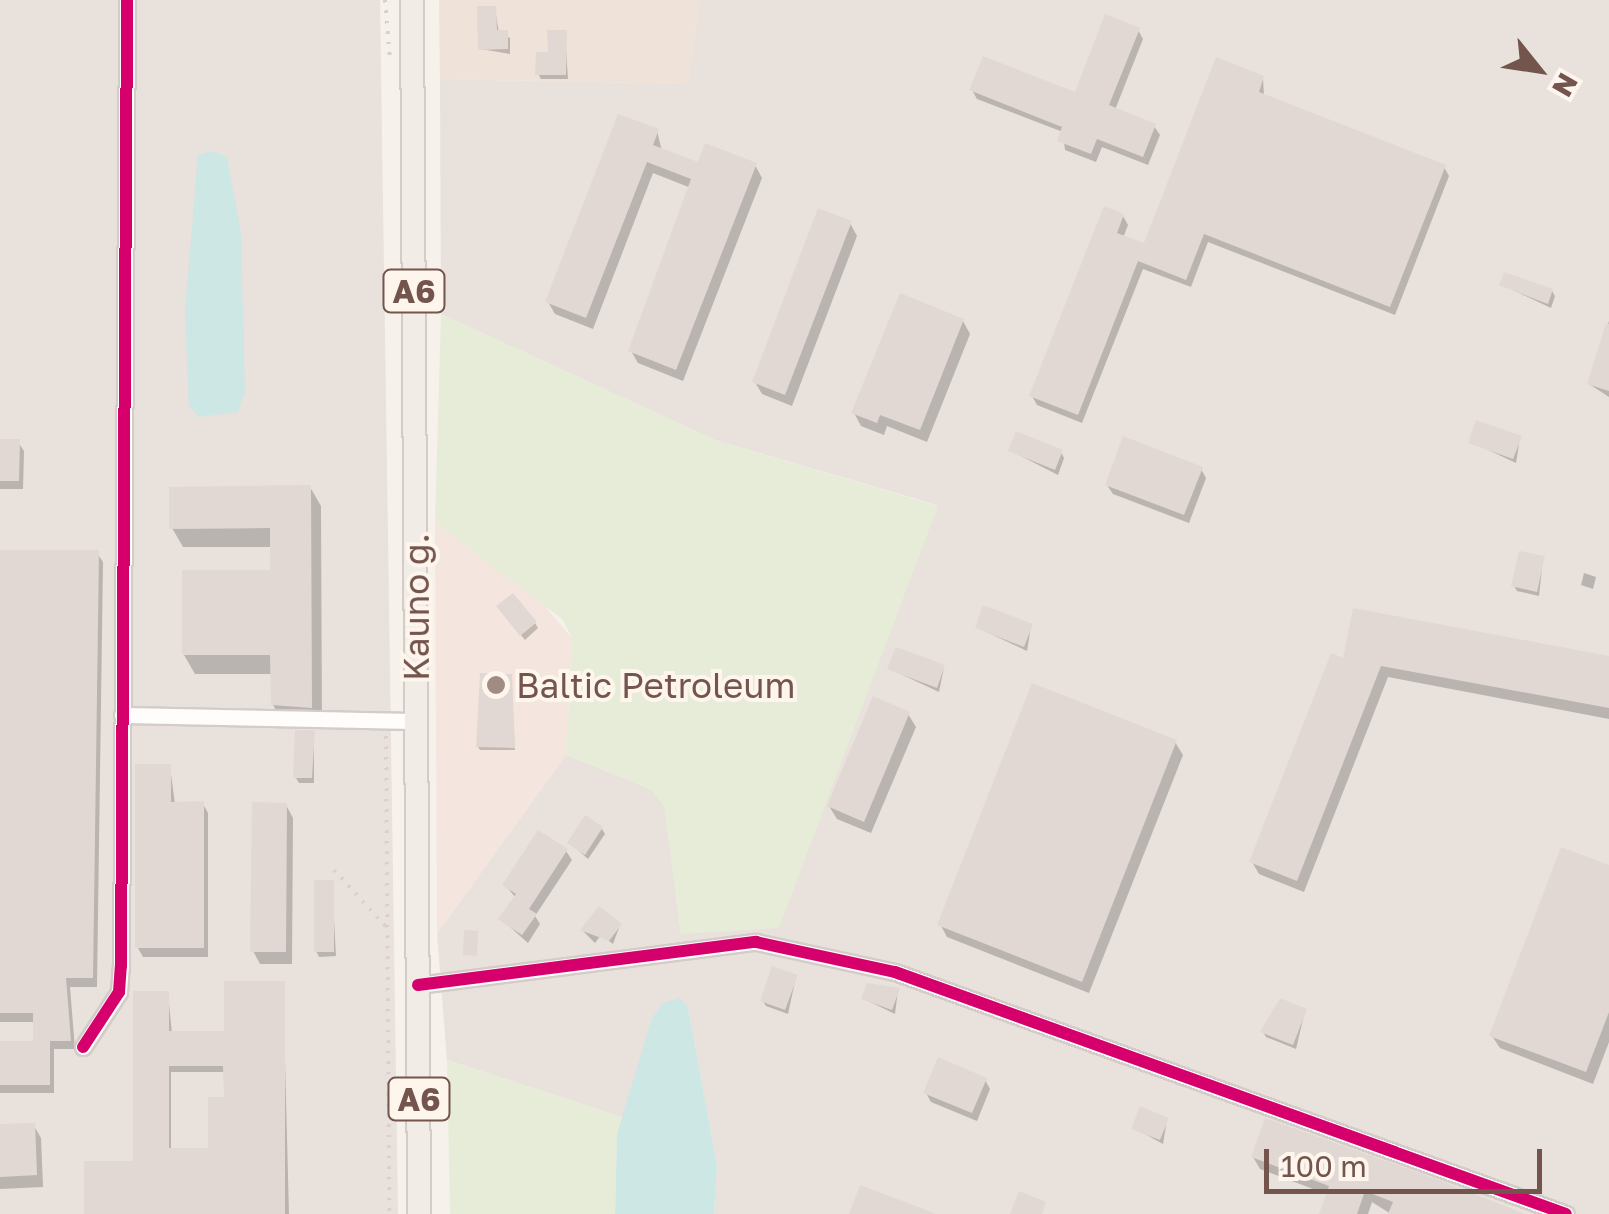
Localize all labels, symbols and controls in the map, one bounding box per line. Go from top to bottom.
north arrow [1489,20,1589,120]
text: N [1546,68,1585,103]
road number: A6 [382,264,446,318]
street label: Kauno g. [395,533,437,681]
place label: Baltic Petroleum [516,664,795,706]
marker: Baltic Petroleum [485,674,507,696]
road number: A6 [386,1072,452,1126]
scale bar [1269,1129,1546,1191]
text: 100 m [1281,1148,1367,1184]

